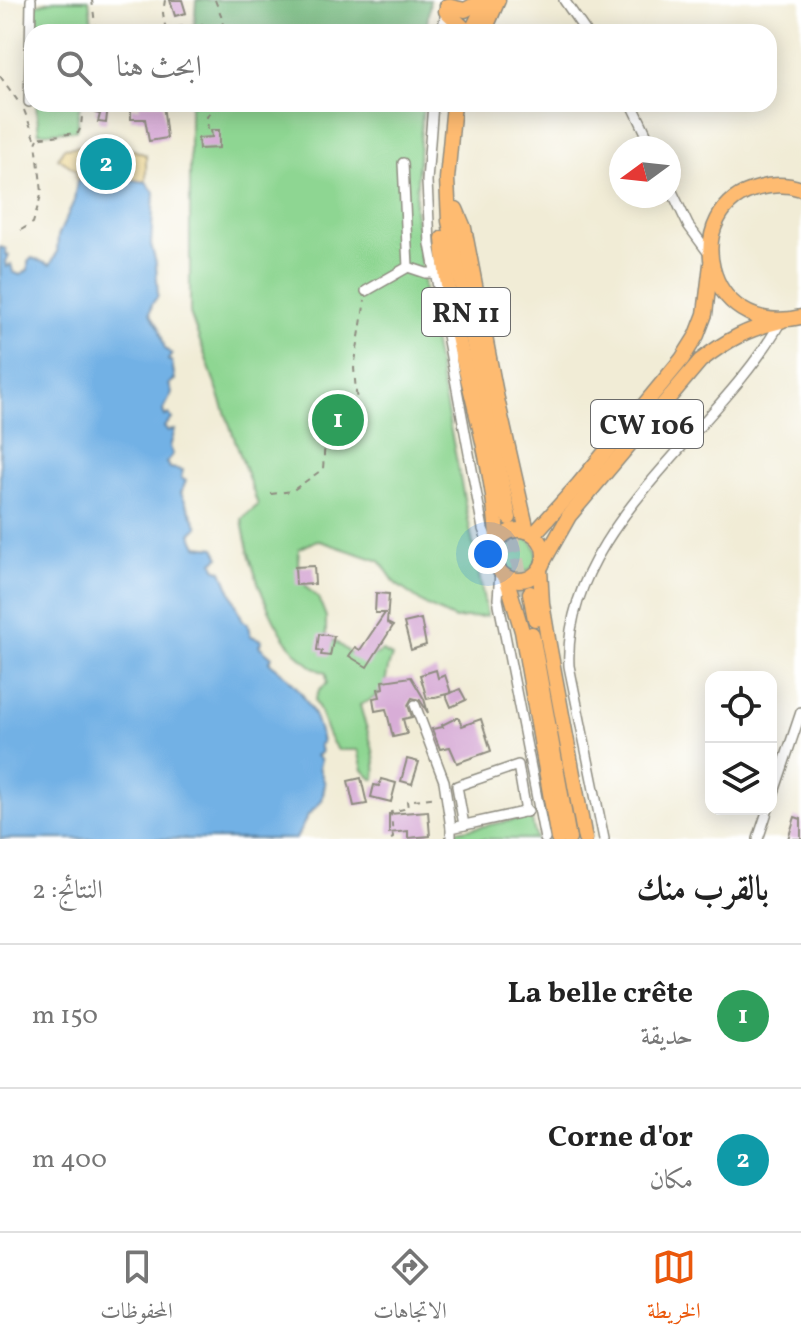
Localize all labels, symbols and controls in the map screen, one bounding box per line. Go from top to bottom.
search box [24,24,777,112]
icon: search [52,46,96,90]
text: ابحث هنا [116,47,202,89]
pin: 2 [80,134,132,194]
north arrow [609,136,681,208]
road number: RN 11 [422,288,510,336]
pin: 1 [312,390,364,450]
road number: CW 106 [591,400,703,448]
your location [468,534,508,574]
map controls [705,671,777,815]
button: locate [705,671,777,743]
button: layers [705,743,777,815]
text: بالقرب منك [637,867,769,914]
text: النتائج: 2 [32,873,103,909]
text: La belle crête [507,973,693,1015]
text: 150 m [32,998,98,1034]
text: 1 [738,998,748,1034]
text: حديقة [640,1019,693,1055]
text: Corne d'or [548,1117,693,1159]
text: 400 m [32,1142,107,1178]
text: 2 [736,1142,750,1178]
text: مكان [649,1163,693,1199]
tab: المحفوظات [100,1245,173,1332]
tab: الاتجاهات [373,1245,447,1332]
tab: الخريطة [647,1245,701,1332]

